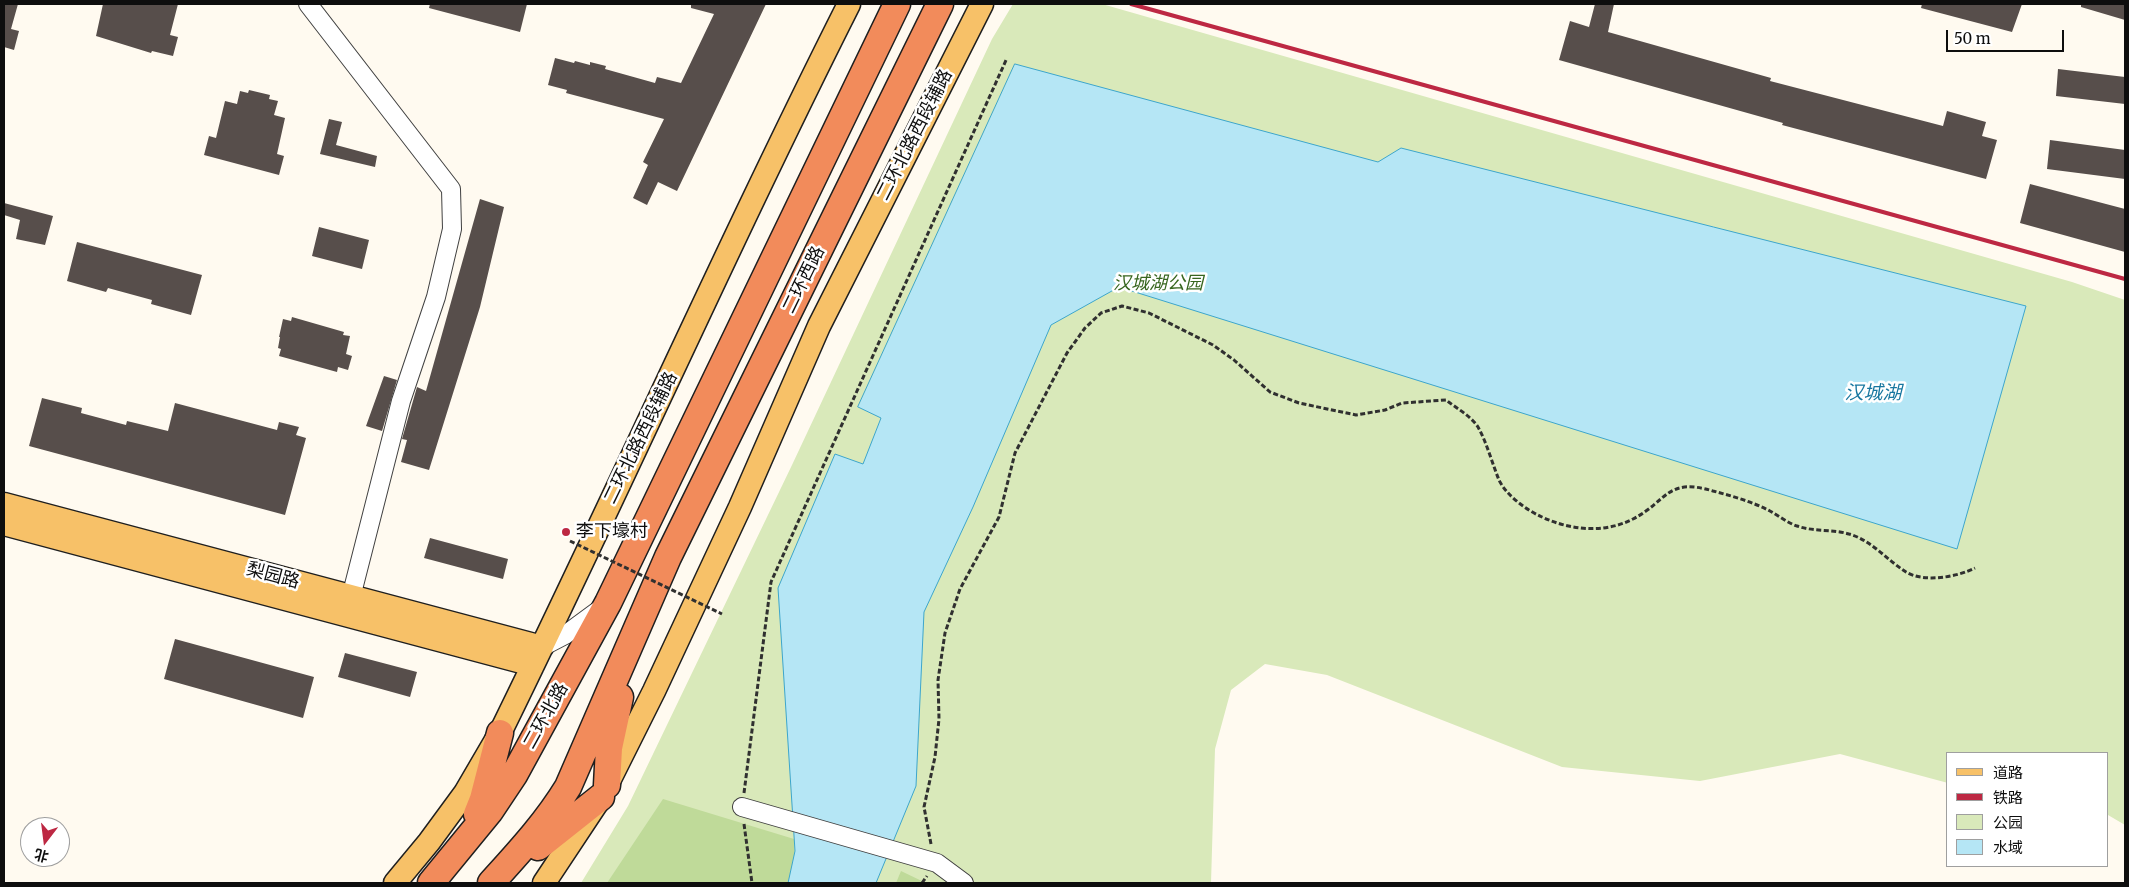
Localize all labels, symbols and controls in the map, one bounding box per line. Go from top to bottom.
scale bar [1949,20,2066,52]
text: 50 m [1954,29,1991,48]
street label: 二环北路西段辅路 [873,66,957,204]
street label: 二环西路 [779,243,829,317]
park label: 汉城湖公园 [1113,273,1203,295]
street label: 二环北路西段辅路 [600,369,682,507]
water label: 汉城湖 [1845,383,1901,405]
place label: 李下壕村 [576,521,648,543]
marker: 李下壕村 [560,526,572,538]
street label: 梨园路 [244,559,302,593]
street label: 二环北路 [519,679,573,753]
legend [1946,752,2109,867]
text: 道路 [1993,763,2023,782]
text: 铁路 [1993,788,2023,807]
text: 公园 [1993,813,2023,832]
north arrow [20,817,70,867]
text: 水域 [1993,838,2023,857]
text: 北 [32,845,50,866]

